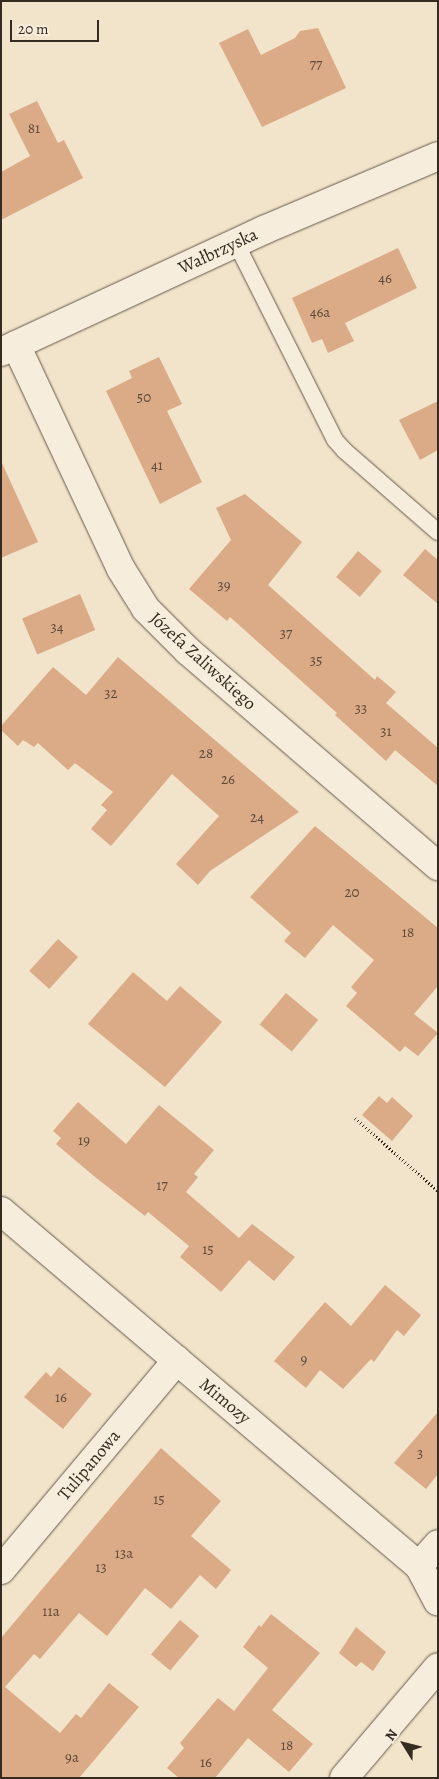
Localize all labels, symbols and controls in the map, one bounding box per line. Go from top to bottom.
scale bar [12,10,101,42]
text: 20 m [18,19,49,39]
house number: 77 [310,56,322,74]
house number: 81 [28,120,40,138]
street label: Wałbrzyska [175,223,261,279]
house number: 46 [378,270,392,288]
house number: 46a [310,304,330,322]
house number: 50 [137,389,151,407]
house number: 41 [151,457,163,475]
house number: 39 [217,577,231,595]
street label: Józefa Zaliwskiego [145,607,261,715]
house number: 34 [50,619,64,637]
house number: 37 [280,625,292,643]
house number: 35 [310,652,322,670]
house number: 32 [104,685,118,703]
house number: 33 [355,700,367,718]
house number: 31 [380,723,392,741]
house number: 28 [199,745,213,763]
house number: 26 [221,771,235,789]
house number: 24 [250,809,264,827]
house number: 20 [344,884,360,902]
house number: 18 [402,924,414,942]
house number: 19 [78,1132,90,1150]
house number: 17 [156,1177,168,1195]
house number: 15 [202,1241,214,1259]
house number: 9 [301,1351,307,1369]
street label: Mimozy [195,1373,255,1429]
house number: 16 [55,1389,67,1407]
street label: Tulipanowa [53,1425,125,1505]
house number: 3 [417,1445,423,1463]
house number: 15 [153,1491,165,1509]
house number: 13a [115,1545,133,1563]
house number: 13 [95,1559,107,1577]
house number: 11a [42,1603,60,1621]
north arrow [379,1719,429,1769]
text: N [381,1725,402,1745]
house number: 18 [281,1737,293,1755]
house number: 9a [65,1749,79,1767]
house number: 16 [200,1754,212,1772]

